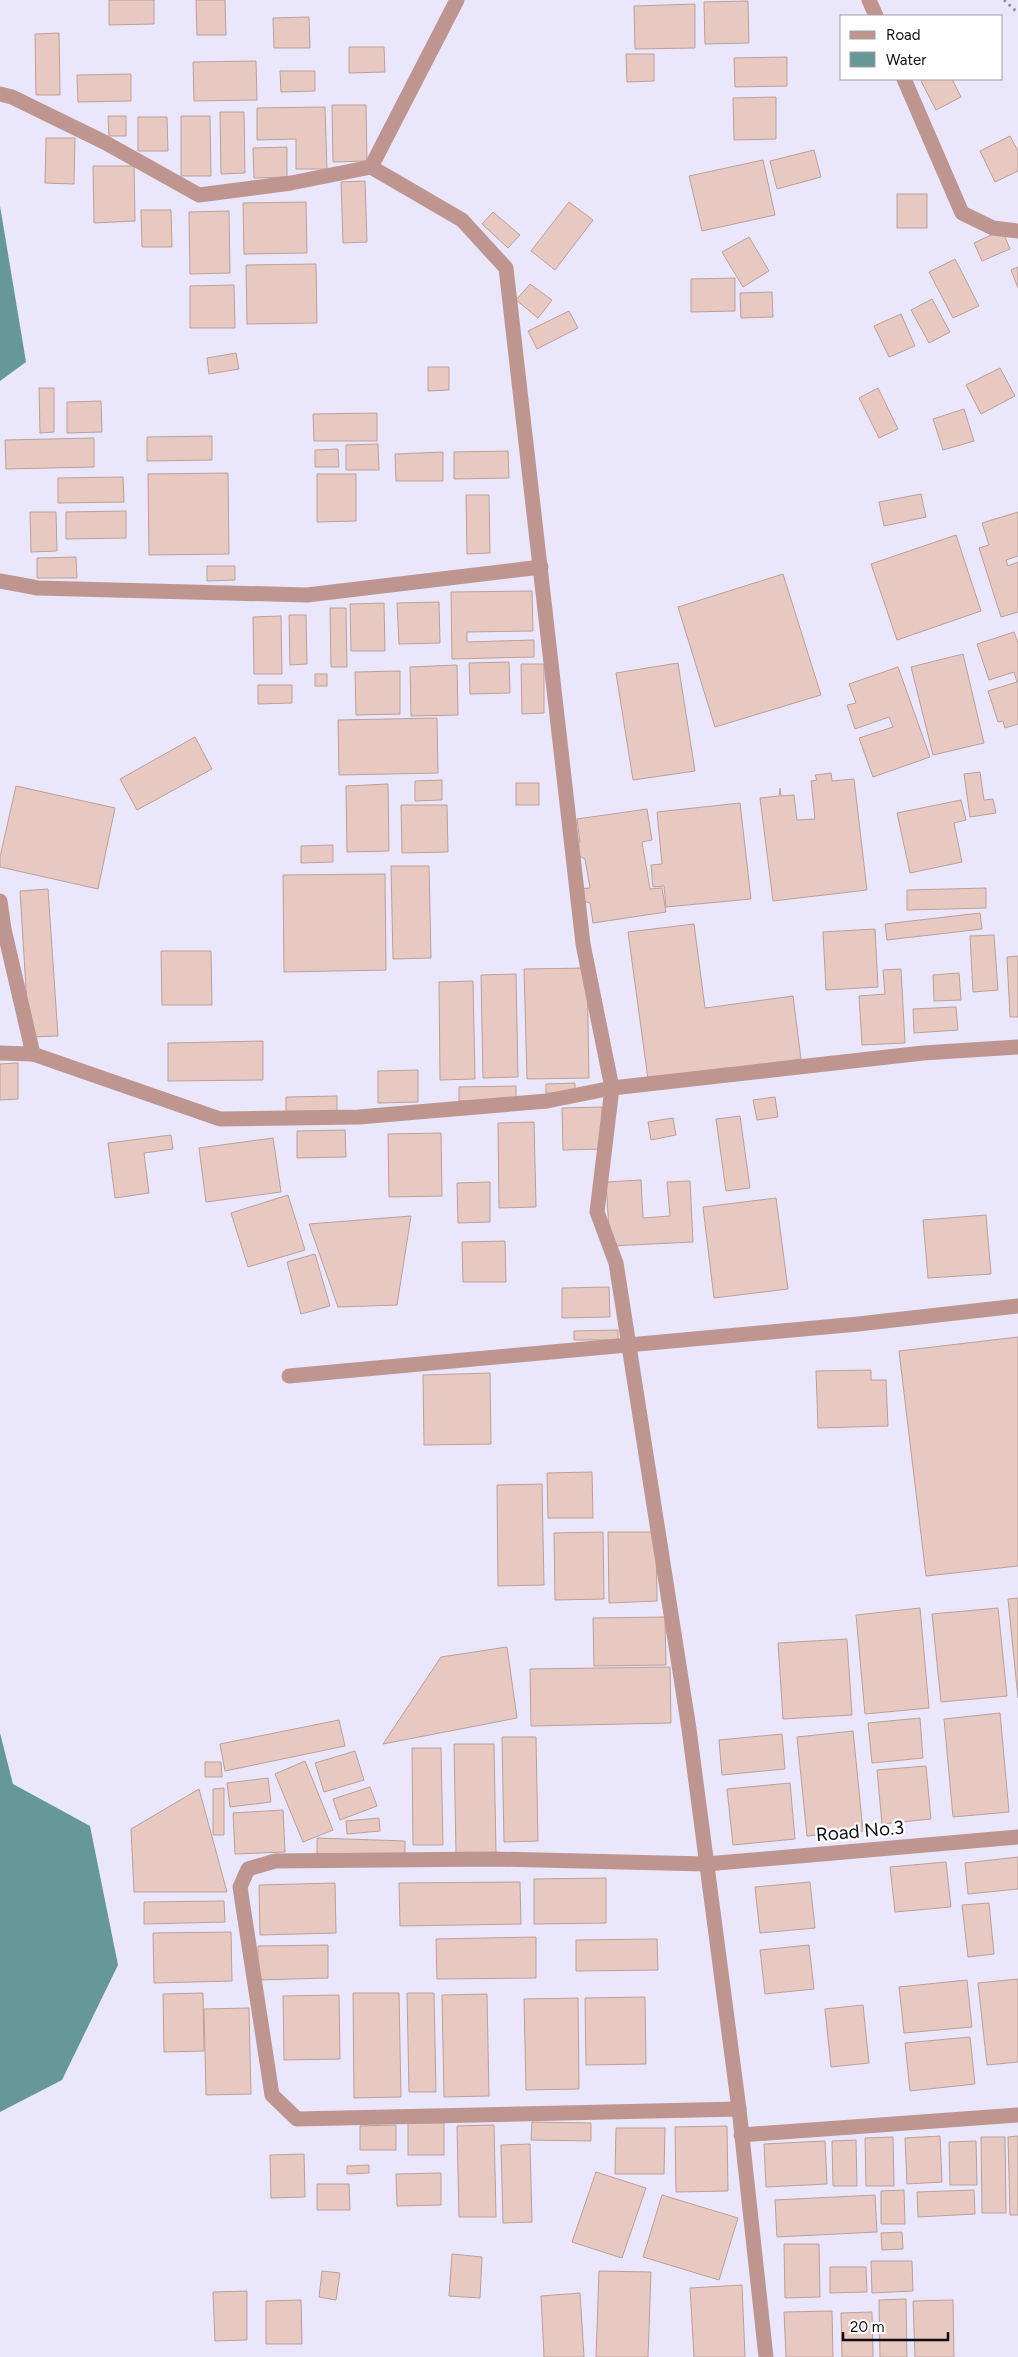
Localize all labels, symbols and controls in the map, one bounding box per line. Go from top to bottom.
legend [840,15,1003,80]
text: Road [886,26,921,44]
text: Water [886,51,926,69]
street label: Road No.3 [815,1816,905,1846]
scale bar [843,2310,948,2342]
text: 20 m [850,2318,884,2336]

